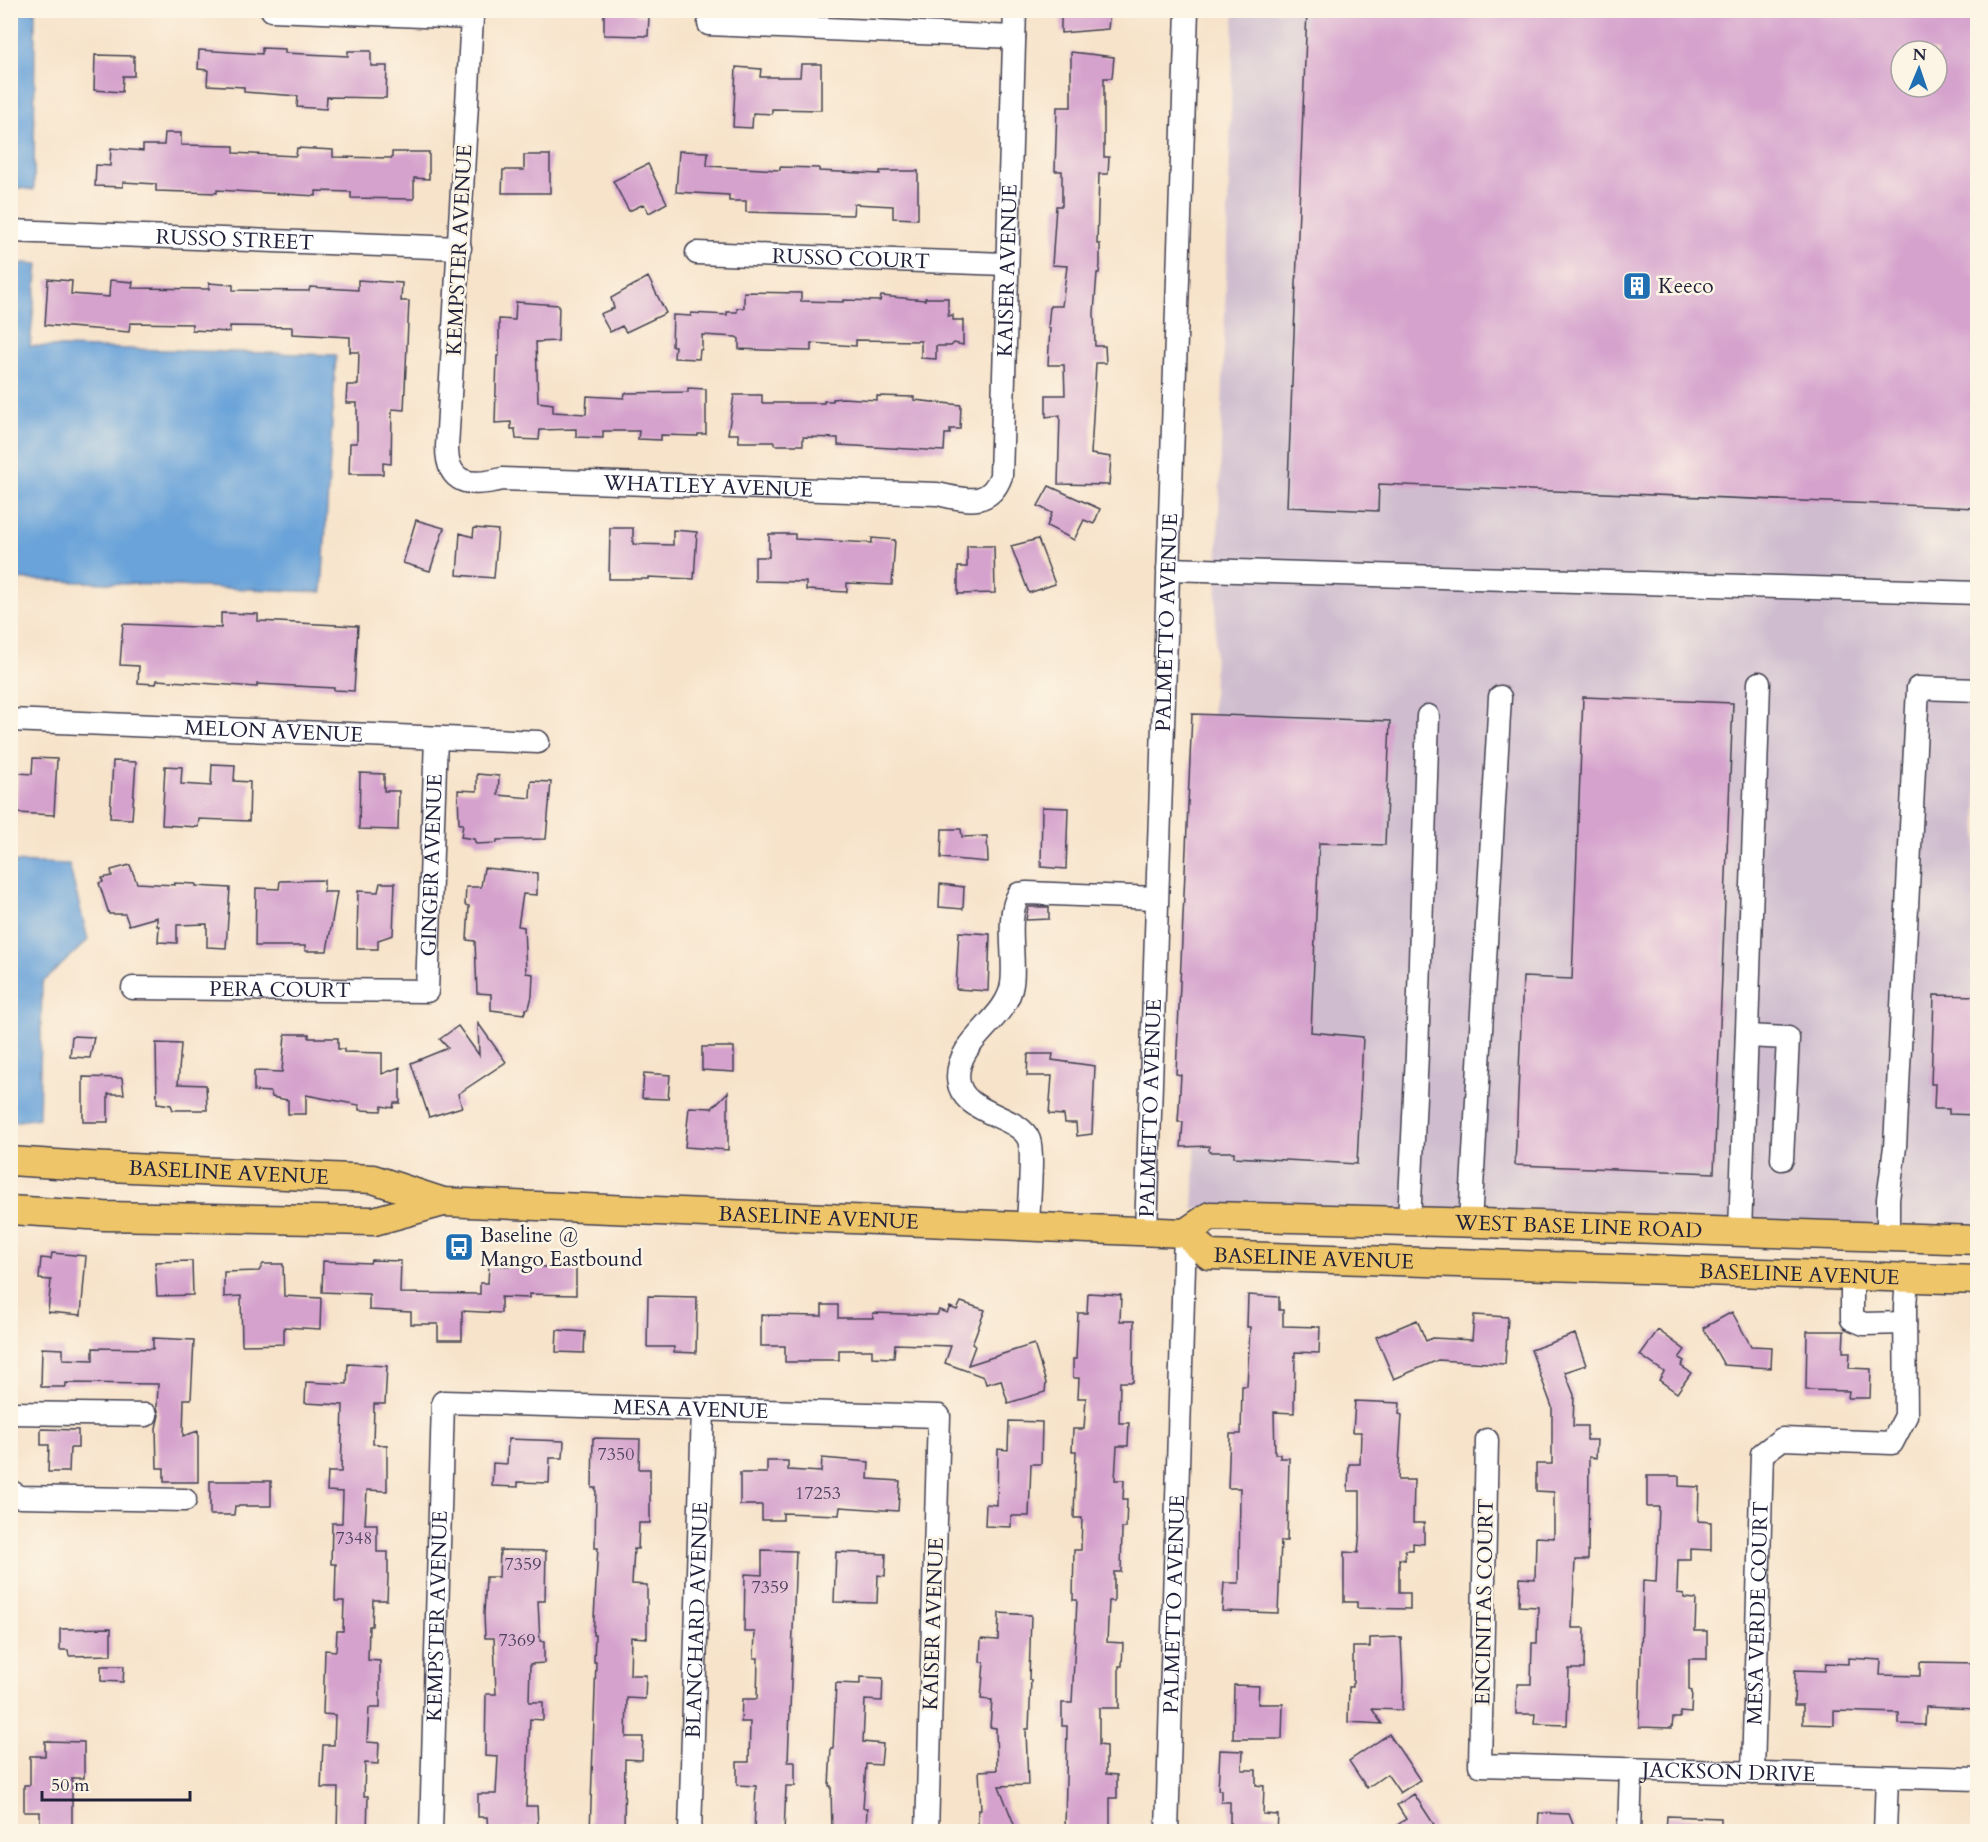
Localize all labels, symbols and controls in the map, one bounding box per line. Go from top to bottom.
north arrow [1889,39,1949,99]
text: N [1912,44,1927,66]
street label: KEMPSTER AVENUE [439,144,480,356]
street label: KAISER AVENUE [991,184,1025,357]
street label: RUSSO STREET [155,223,315,257]
street label: RUSSO COURT [771,242,930,276]
building icon: Keeco [1621,270,1653,302]
place label: Keeco [1658,272,1714,301]
street label: WHATLEY AVENUE [602,468,813,505]
street label: PALMETTO AVENUE [1149,512,1185,732]
street label: MELON AVENUE [184,713,364,750]
street label: GINGER AVENUE [414,773,450,957]
street label: PERA COURT [209,975,351,1005]
street label: PALMETTO AVENUE [1132,998,1169,1218]
street label: BASELINE AVENUE [128,1154,330,1192]
street label: BASELINE AVENUE [718,1200,919,1237]
street label: WEST BASE LINE ROAD [1454,1208,1703,1246]
place label: Baseline @ Mango Eastbound [480,1221,643,1274]
bus stop icon: Baseline @ Mango Eastbound [443,1231,475,1263]
street label: BASELINE AVENUE [1213,1241,1414,1277]
street label: BASELINE AVENUE [1699,1257,1900,1292]
street label: MESA AVENUE [613,1393,769,1426]
house number: 7350 [598,1442,634,1467]
house number: 17253 [795,1481,841,1506]
street label: PALMETTO AVENUE [1157,1494,1192,1714]
street label: ENCINITAS COURT [1468,1498,1501,1706]
street label: BLANCHARD AVENUE [679,1501,715,1739]
street label: MESA VERDE COURT [1740,1501,1776,1725]
street label: KEMPSTER AVENUE [420,1510,455,1722]
house number: 7348 [336,1526,372,1551]
street label: KAISER AVENUE [916,1537,951,1711]
house number: 7359 [505,1552,541,1577]
house number: 7359 [752,1575,788,1600]
house number: 7369 [499,1628,535,1653]
street label: JACKSON DRIVE [1639,1755,1816,1789]
scale bar [42,1764,190,1802]
text: 50 m [51,1773,90,1798]

